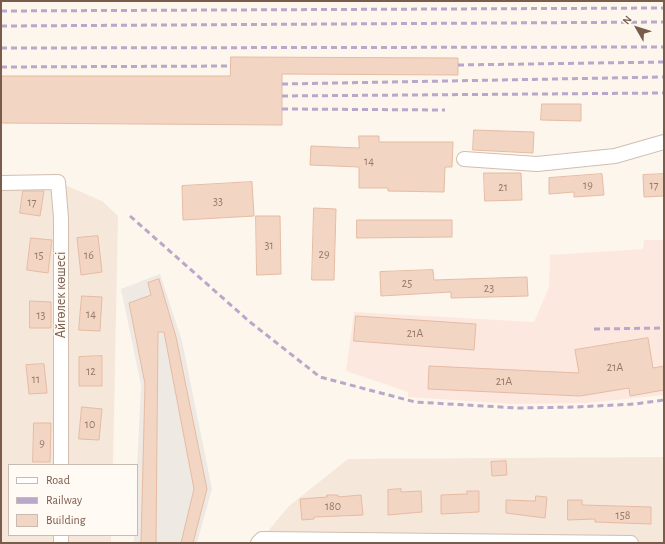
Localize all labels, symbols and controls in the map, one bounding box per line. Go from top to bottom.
north arrow [617,8,657,48]
text: N [621,14,634,27]
house number: 14 [364,154,374,168]
house number: 19 [583,178,593,192]
house number: 17 [649,178,659,192]
house number: 21 [498,180,508,194]
house number: 33 [213,194,223,208]
house number: 17 [27,195,37,209]
house number: 31 [264,238,274,252]
house number: 29 [318,247,330,261]
house number: 15 [34,248,44,262]
house number: 16 [84,248,94,262]
street label: Айгөлек көшесі [53,252,69,338]
house number: 25 [402,276,412,290]
house number: 23 [484,281,494,295]
house number: 14 [86,307,96,321]
house number: 13 [36,308,46,322]
house number: 21А [407,326,423,340]
house number: 21А [607,360,623,374]
house number: 12 [86,364,96,378]
house number: 11 [32,372,40,386]
house number: 21А [496,374,512,388]
house number: 10 [85,417,95,431]
house number: 9 [39,436,45,450]
legend [8,464,138,536]
text: Road [46,474,70,486]
text: Railway [46,494,82,506]
house number: 180 [325,499,341,513]
house number: 158 [616,508,630,522]
text: Building [46,514,86,526]

